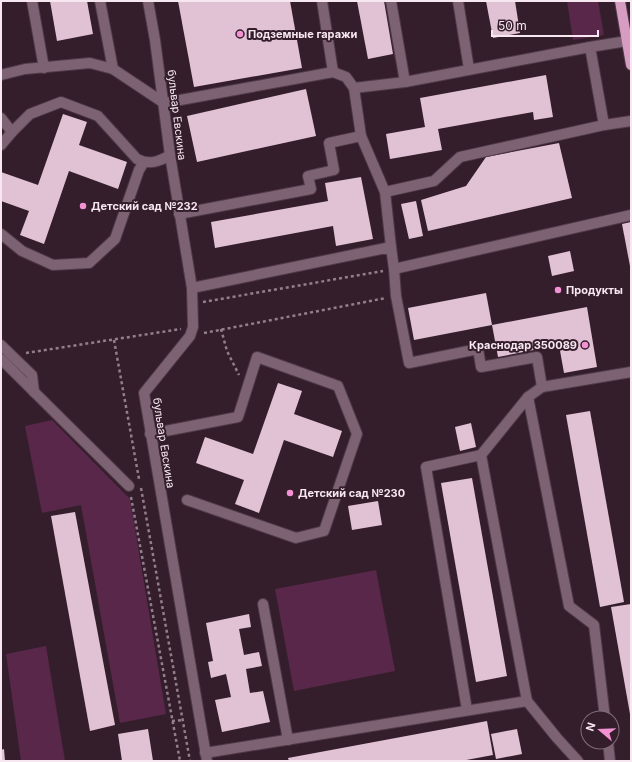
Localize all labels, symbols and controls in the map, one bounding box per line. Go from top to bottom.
scale bar [492,12,598,38]
text: 50 m [498,18,527,33]
place label: Подземные гаражи [248,27,358,41]
marker: Подземные гаражи [235,29,245,39]
street label: бульвар Евскина [164,69,190,161]
place label: Детский сад №232 [91,199,198,213]
marker: Детский сад №232 [78,201,88,211]
place label: Продукты [566,283,623,297]
marker: Продукты [553,285,563,295]
place label: Краснодар 350089 [469,338,577,352]
marker: Краснодар 350089 [580,340,590,350]
street label: бульвар Евскина [150,397,178,489]
place label: Детский сад №230 [298,486,405,500]
marker: Детский сад №230 [285,488,295,498]
north arrow [580,710,620,750]
text: N [583,720,599,733]

